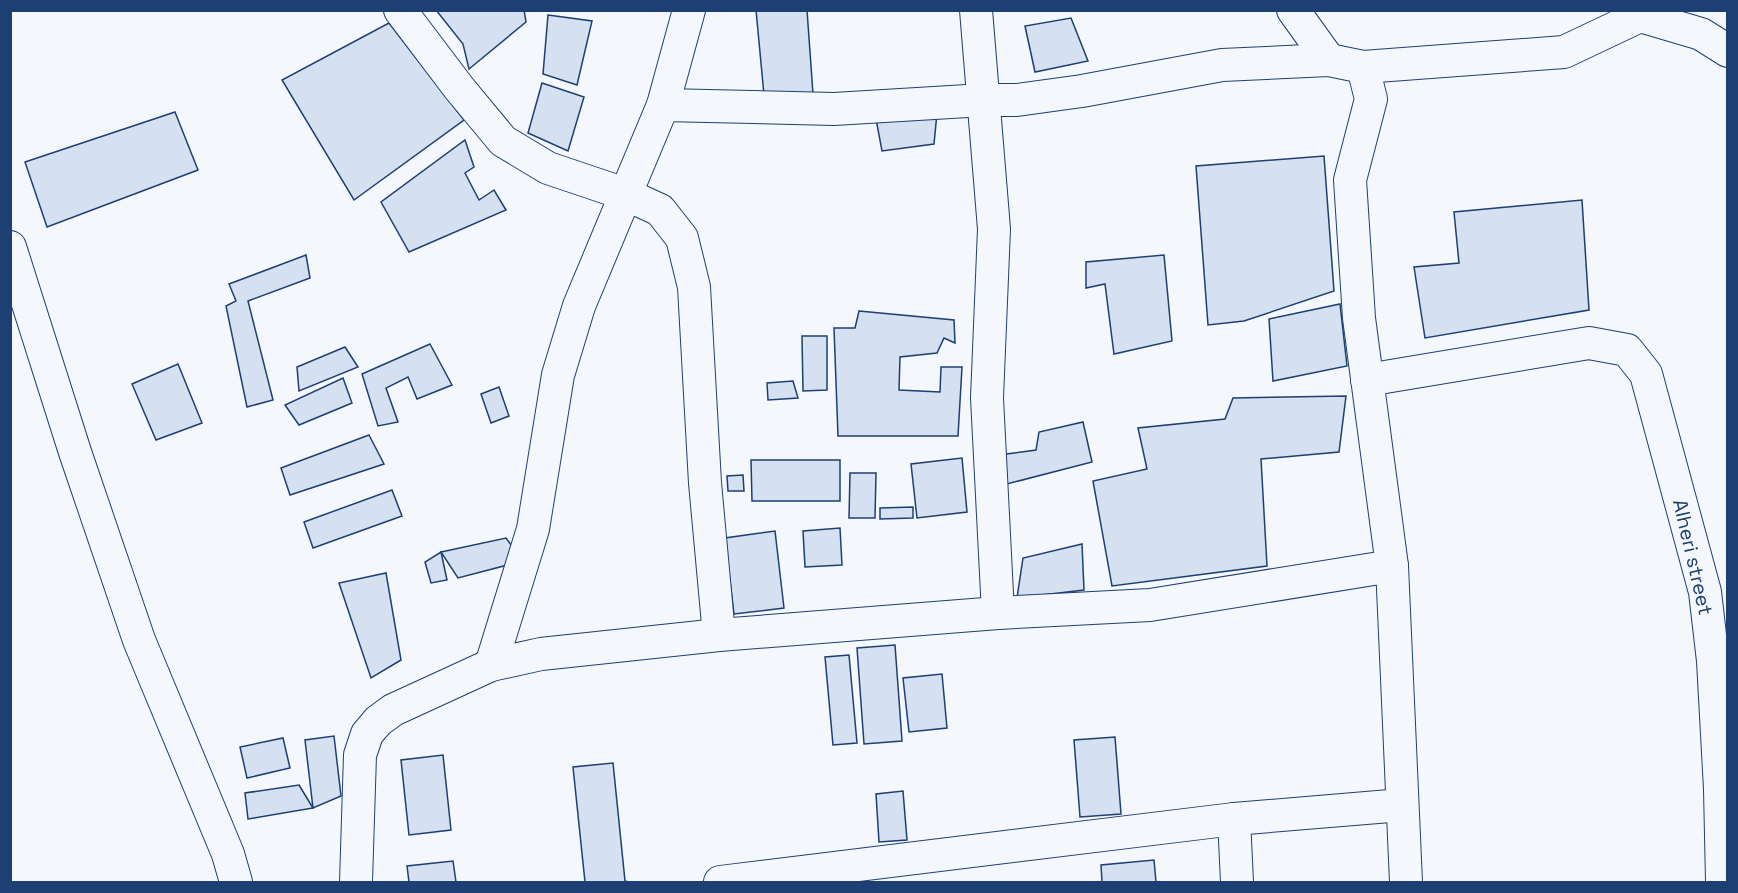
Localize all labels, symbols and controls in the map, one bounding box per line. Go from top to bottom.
street label: Alheri street [1667,496,1719,618]

